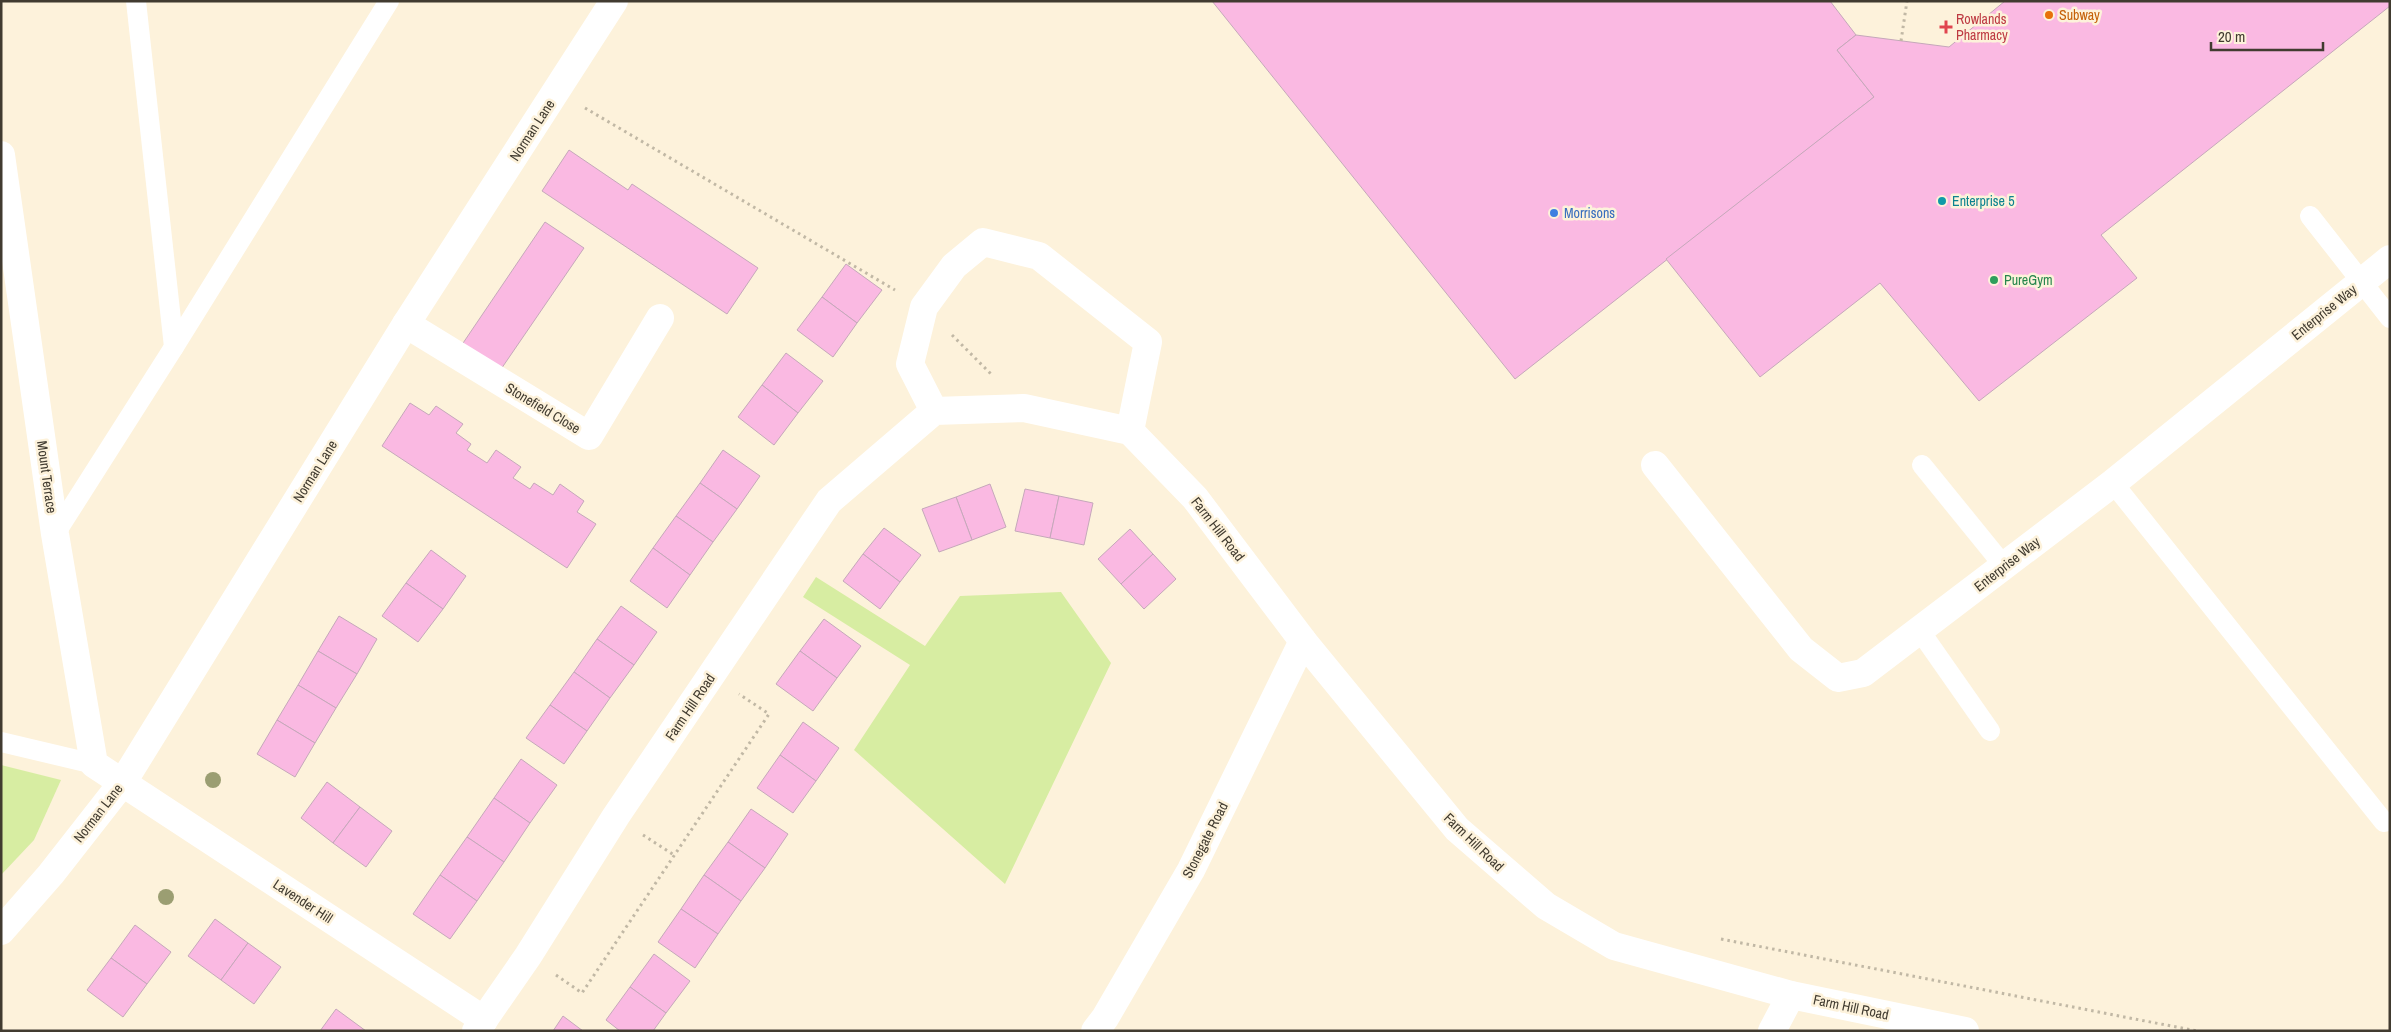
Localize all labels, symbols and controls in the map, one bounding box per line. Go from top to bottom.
place label: Subway [2059,6,2100,24]
marker: Subway [2043,9,2055,21]
place label: Rowlands Pharmacy [1956,10,2008,44]
scale bar [2211,20,2324,52]
marker: Rowlands Pharmacy [1940,21,1952,33]
text: 20 m [2218,26,2245,47]
street label: Norman Lane [506,96,558,164]
place label: Enterprise 5 [1952,192,2015,210]
marker: Enterprise 5 [1936,195,1948,207]
place label: Morrisons [1564,204,1615,222]
marker: Morrisons [1548,207,1560,219]
place label: PureGym [2004,271,2052,289]
marker: PureGym [1988,274,2000,286]
street label: Enterprise Way [2288,280,2360,344]
street label: Stonefield Close [502,379,584,437]
street label: Norman Lane [289,437,341,505]
street label: Mount Terrace [33,440,61,514]
street label: Farm Hill Road [1187,493,1249,565]
street label: Enterprise Way [1970,533,2044,595]
street label: Farm Hill Road [661,670,719,744]
street label: Norman Lane [69,780,127,846]
street label: Stonegate Road [1178,799,1232,881]
street label: Farm Hill Road [1440,809,1508,875]
street label: Lavender Hill [270,875,336,927]
street label: Farm Hill Road [1812,990,1890,1024]

